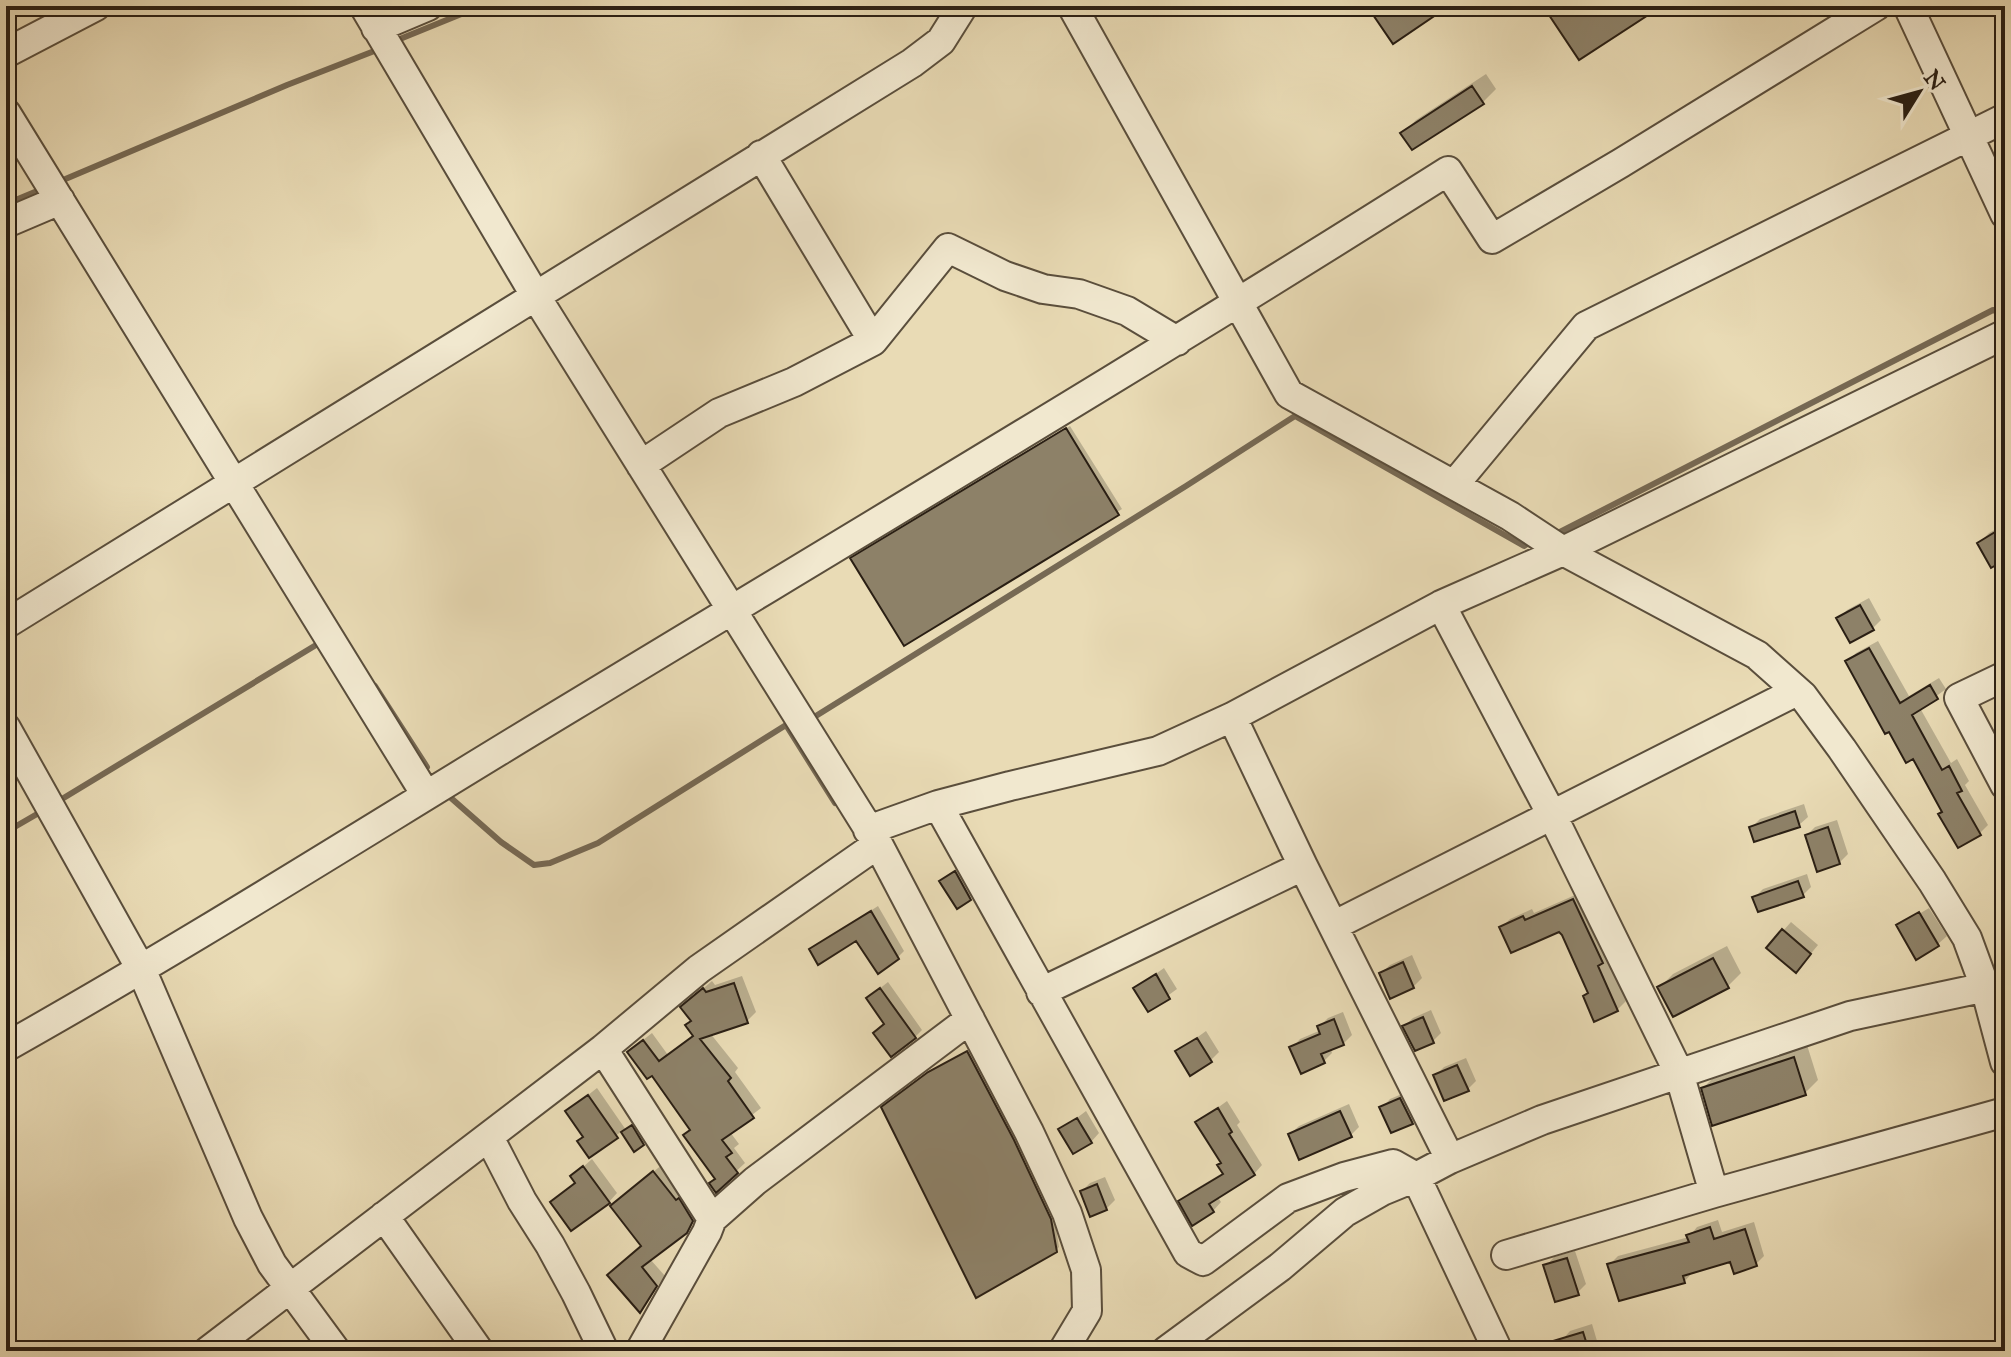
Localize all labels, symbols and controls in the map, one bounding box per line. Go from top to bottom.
north arrow [1879,52,1959,132]
text: N [1918,65,1951,96]

